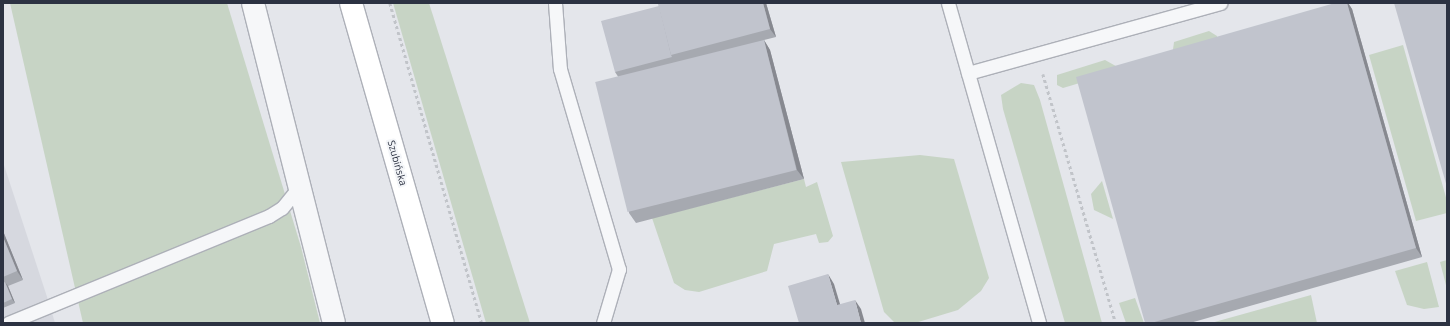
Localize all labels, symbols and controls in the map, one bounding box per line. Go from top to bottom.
street label: Szubińska [385,139,409,187]

